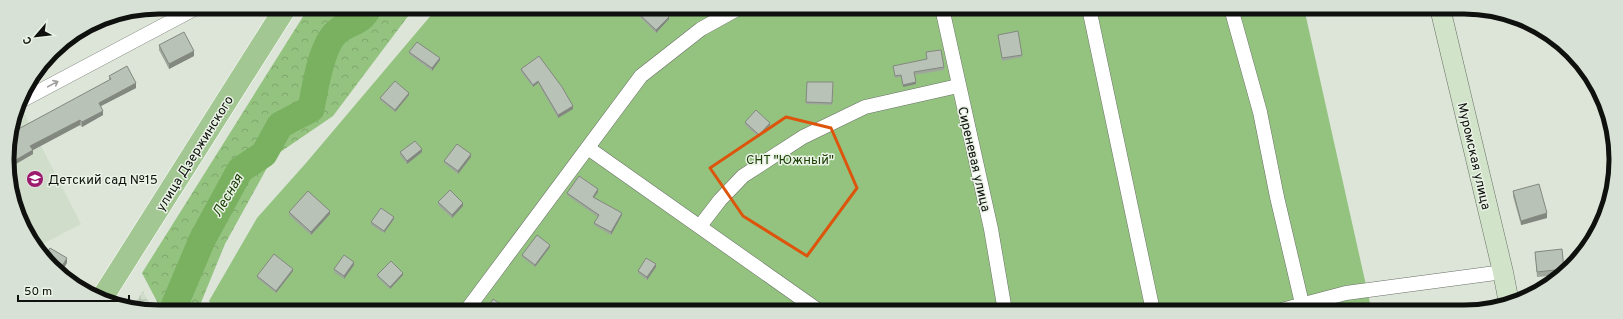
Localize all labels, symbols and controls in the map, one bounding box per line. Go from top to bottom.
north arrow [16,16,56,56]
text: С [20,34,36,47]
one-way arrow [47,79,59,87]
street label: улица Дзержинского [154,93,238,215]
street label: Муромская улица [1453,101,1493,212]
street label: Сиреневая улица [953,105,993,214]
park label: СНТ "Южный" [746,153,834,169]
school or university icon: Детский сад №15 [25,169,45,189]
water label: Лесная [209,170,248,220]
place label: Детский сад №15 [48,173,158,189]
scale bar [18,277,129,303]
text: 50 m [24,284,52,300]

